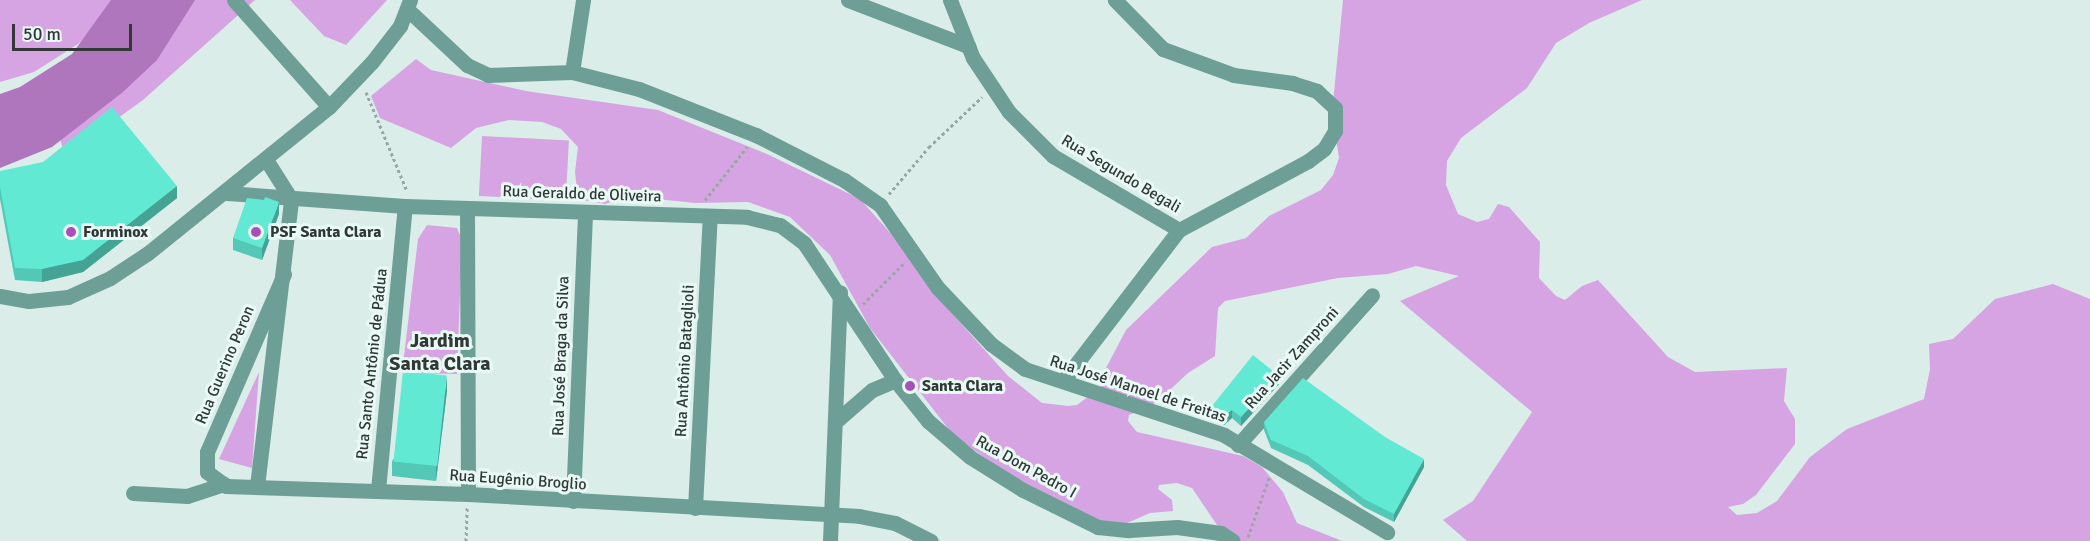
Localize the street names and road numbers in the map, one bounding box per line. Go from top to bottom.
street label: Rua Segundo Begali [1058,131,1184,217]
street label: Rua Geraldo de Oliveira [502,182,662,206]
street label: Rua Santo Antônio de Pádua [352,268,392,460]
street label: Rua José Braga da Silva [549,276,573,436]
street label: Rua Antônio Bataglioli [671,284,699,438]
street label: Rua Guerino Peron [191,303,259,427]
street label: Rua Jacir Zamproni [1241,303,1343,413]
street label: Rua José Manoel de Freitas [1047,351,1229,427]
street label: Rua Dom Pedro I [972,431,1080,503]
street label: Rua Eugênio Broglio [449,466,587,494]

